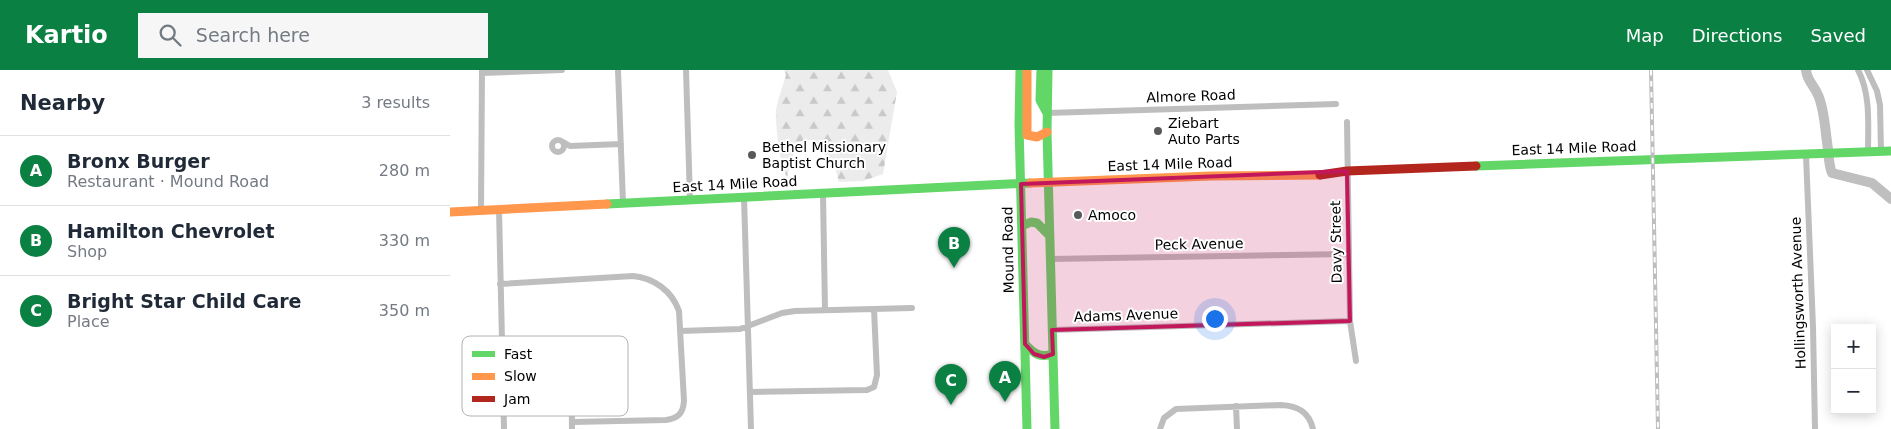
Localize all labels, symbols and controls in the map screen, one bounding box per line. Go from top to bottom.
search box [138,13,488,58]
text: Kartio [25,21,108,49]
icon: search [156,21,184,49]
text: Search here [196,24,310,46]
text: Map [1626,25,1664,46]
text: Directions [1692,25,1782,46]
text: Saved [1810,25,1866,46]
street label: Almore Road [1146,86,1236,106]
text: Nearby [20,91,105,115]
text: 3 results [361,93,430,112]
place label: Ziebart Auto Parts [1168,115,1240,147]
marker: Ziebart Auto Parts [1152,125,1164,137]
street label: East 14 Mile Road [1511,138,1637,158]
place label: Bethel Missionary Baptist Church [762,139,886,171]
marker: Bethel Missionary Baptist Church [746,149,758,161]
text: Bronx Burger [67,150,210,172]
street label: East 14 Mile Road [1107,154,1233,174]
text: A [30,161,42,180]
text: 280 m [379,161,430,180]
text: Restaurant · Mound Road [67,172,269,191]
street label: East 14 Mile Road [672,173,798,195]
street label: Davy Street [1327,200,1345,284]
street label: Mound Road [999,206,1017,294]
place label: Amoco [1088,207,1136,223]
marker: Amoco [1072,209,1084,221]
street label: Hollingsworth Avenue [1787,217,1809,369]
text: Hamilton Chevrolet [67,220,274,242]
pin: B [938,227,970,268]
text: B [30,231,42,250]
text: 330 m [379,231,430,250]
street label: Peck Avenue [1154,235,1244,253]
text: Shop [67,242,107,261]
text: Bright Star Child Care [67,290,302,312]
text: C [30,301,42,320]
text: 350 m [379,301,430,320]
street label: Adams Avenue [1074,305,1178,325]
your location [1202,306,1228,332]
text: Place [67,312,110,331]
map controls [1831,324,1876,414]
button: + [1831,324,1876,369]
legend [462,336,628,416]
text: Fast [504,346,533,362]
pin: A [989,361,1021,402]
pin: C [935,364,967,405]
text: Slow [504,368,537,384]
button: − [1831,369,1876,414]
text: Jam [503,391,530,407]

